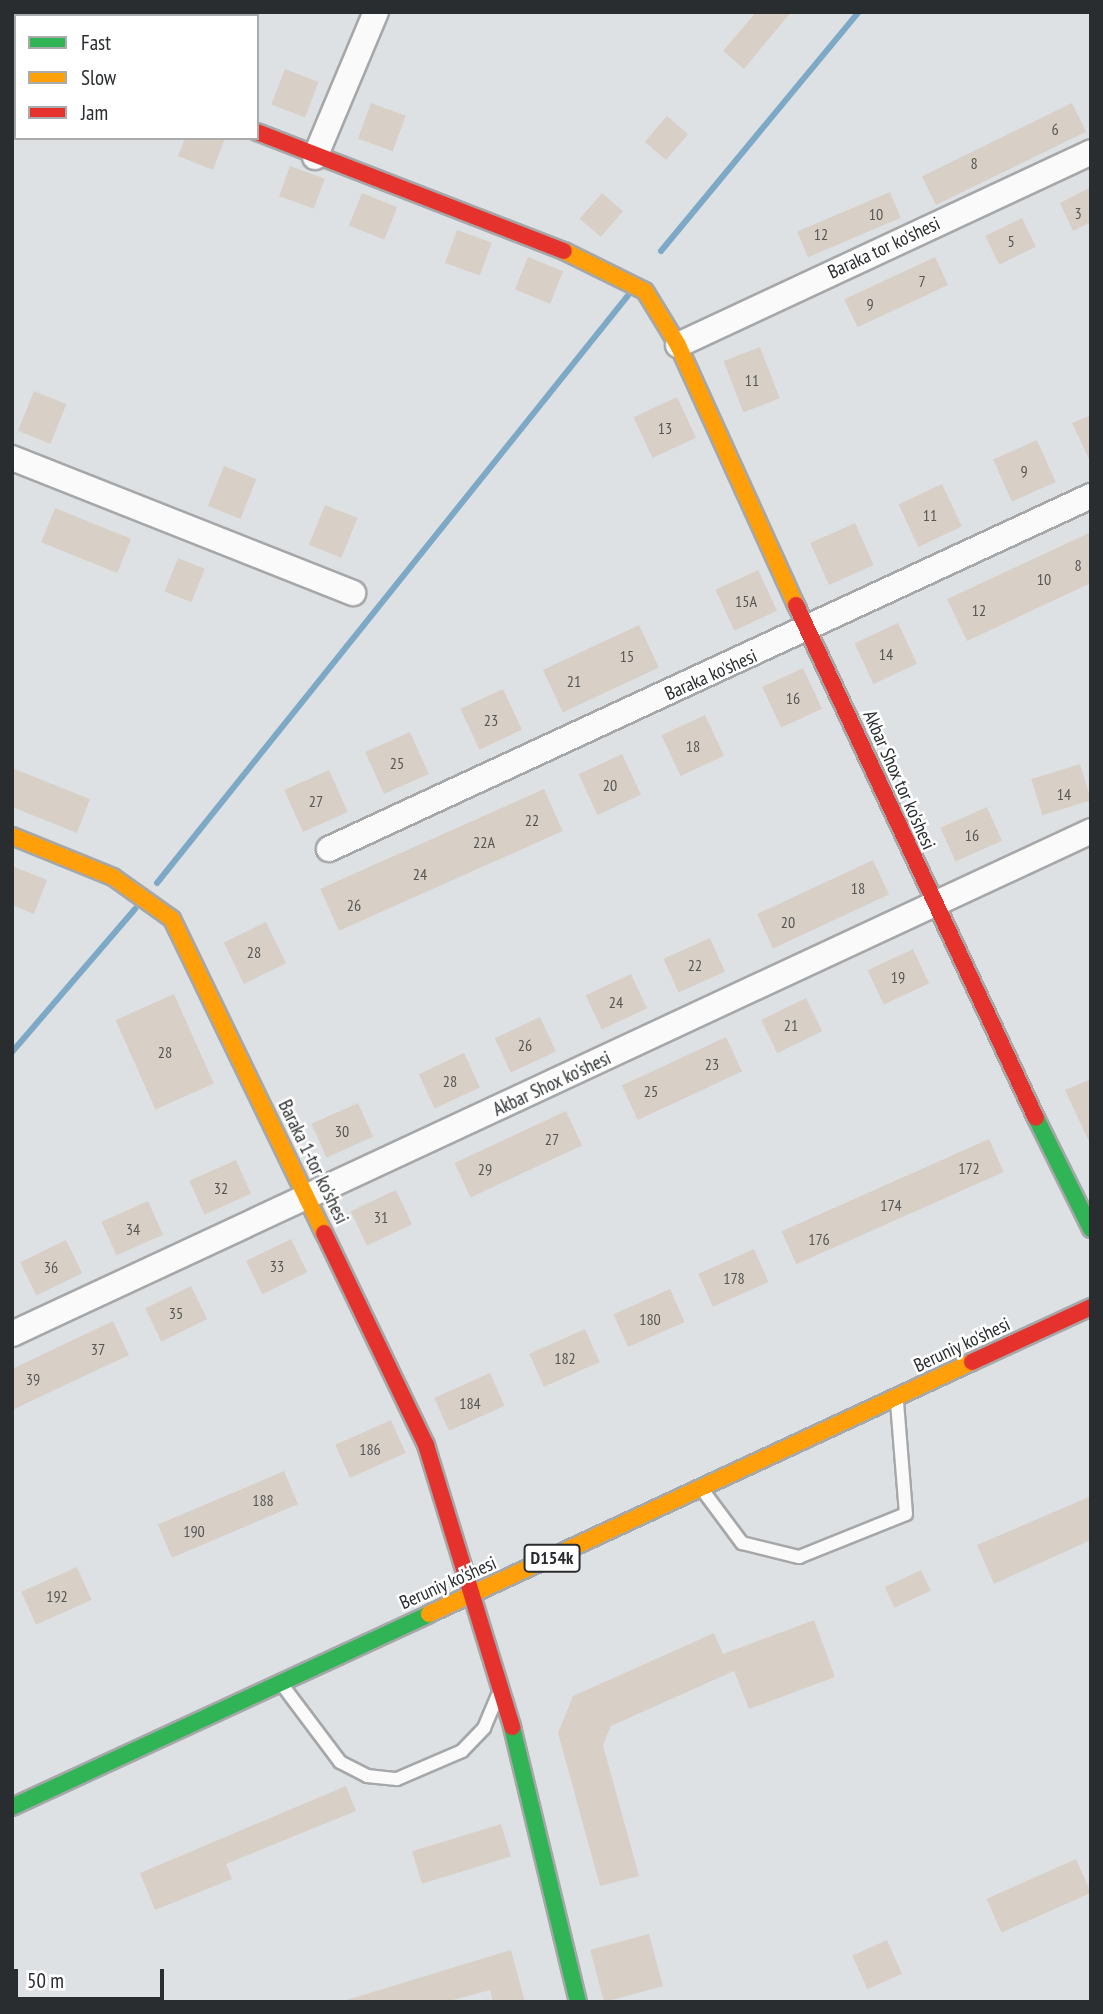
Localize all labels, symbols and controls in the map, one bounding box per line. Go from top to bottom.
legend [14,14,259,140]
text: Fast [81,29,111,56]
text: Slow [81,64,116,91]
text: Jam [81,99,108,126]
house number: 6 [1051,119,1059,139]
house number: 8 [970,153,978,173]
house number: 3 [1074,203,1082,223]
house number: 10 [869,204,883,224]
street label: Baraka tor ko'shesi [824,212,944,284]
house number: 12 [814,224,828,244]
house number: 5 [1007,231,1015,251]
house number: 7 [918,271,926,291]
house number: 9 [866,294,874,314]
house number: 11 [745,370,759,390]
house number: 13 [658,418,672,438]
house number: 9 [1020,461,1028,481]
house number: 11 [923,505,937,525]
house number: 8 [1074,555,1082,575]
house number: 10 [1037,569,1051,589]
house number: 15A [735,591,757,611]
house number: 12 [972,600,986,620]
house number: 14 [879,644,893,664]
street label: Baraka ko'shesi [661,645,761,705]
house number: 15 [620,646,634,666]
house number: 21 [567,671,581,691]
house number: 16 [786,688,800,708]
street label: Akbar Shox tor ko'shesi [858,707,940,853]
house number: 23 [484,710,498,730]
house number: 18 [686,736,700,756]
house number: 25 [390,753,404,773]
house number: 20 [603,775,617,795]
house number: 14 [1057,784,1071,804]
house number: 27 [309,791,323,811]
house number: 22 [525,810,539,830]
house number: 16 [965,825,979,845]
house number: 22A [473,832,495,852]
house number: 24 [413,864,427,884]
house number: 18 [851,878,865,898]
house number: 26 [347,895,361,915]
house number: 20 [781,912,795,932]
house number: 28 [247,942,261,962]
house number: 22 [688,955,702,975]
house number: 19 [891,967,905,987]
house number: 24 [609,992,623,1012]
house number: 21 [784,1015,798,1035]
house number: 26 [518,1035,532,1055]
house number: 28 [158,1042,172,1062]
street label: Akbar Shox ko'shesi [489,1047,615,1121]
house number: 23 [705,1054,719,1074]
house number: 28 [443,1071,457,1091]
house number: 25 [644,1081,658,1101]
street label: Baraka 1-tor ko'shesi [273,1096,353,1228]
house number: 30 [335,1121,349,1141]
house number: 27 [545,1129,559,1149]
house number: 172 [958,1158,980,1178]
house number: 29 [478,1159,492,1179]
house number: 32 [214,1178,228,1198]
house number: 174 [880,1195,902,1215]
house number: 31 [374,1207,388,1227]
house number: 34 [126,1219,140,1239]
house number: 176 [808,1229,830,1249]
house number: 33 [270,1256,284,1276]
house number: 36 [44,1257,58,1277]
house number: 178 [723,1268,745,1288]
house number: 35 [169,1303,183,1323]
house number: 180 [639,1309,661,1329]
street label: Beruniy ko'shesi [910,1313,1014,1377]
house number: 37 [91,1339,105,1359]
house number: 182 [554,1348,576,1368]
house number: 39 [26,1369,40,1389]
house number: 184 [459,1393,481,1413]
house number: 186 [359,1439,381,1459]
house number: 188 [252,1490,274,1510]
house number: 190 [183,1521,205,1541]
road number: D154k [522,1544,582,1573]
street label: Beruniy ko'shesi [396,1551,500,1615]
house number: 192 [46,1586,68,1606]
scale bar [18,1954,168,1998]
text: 50 m [27,1967,64,1994]

